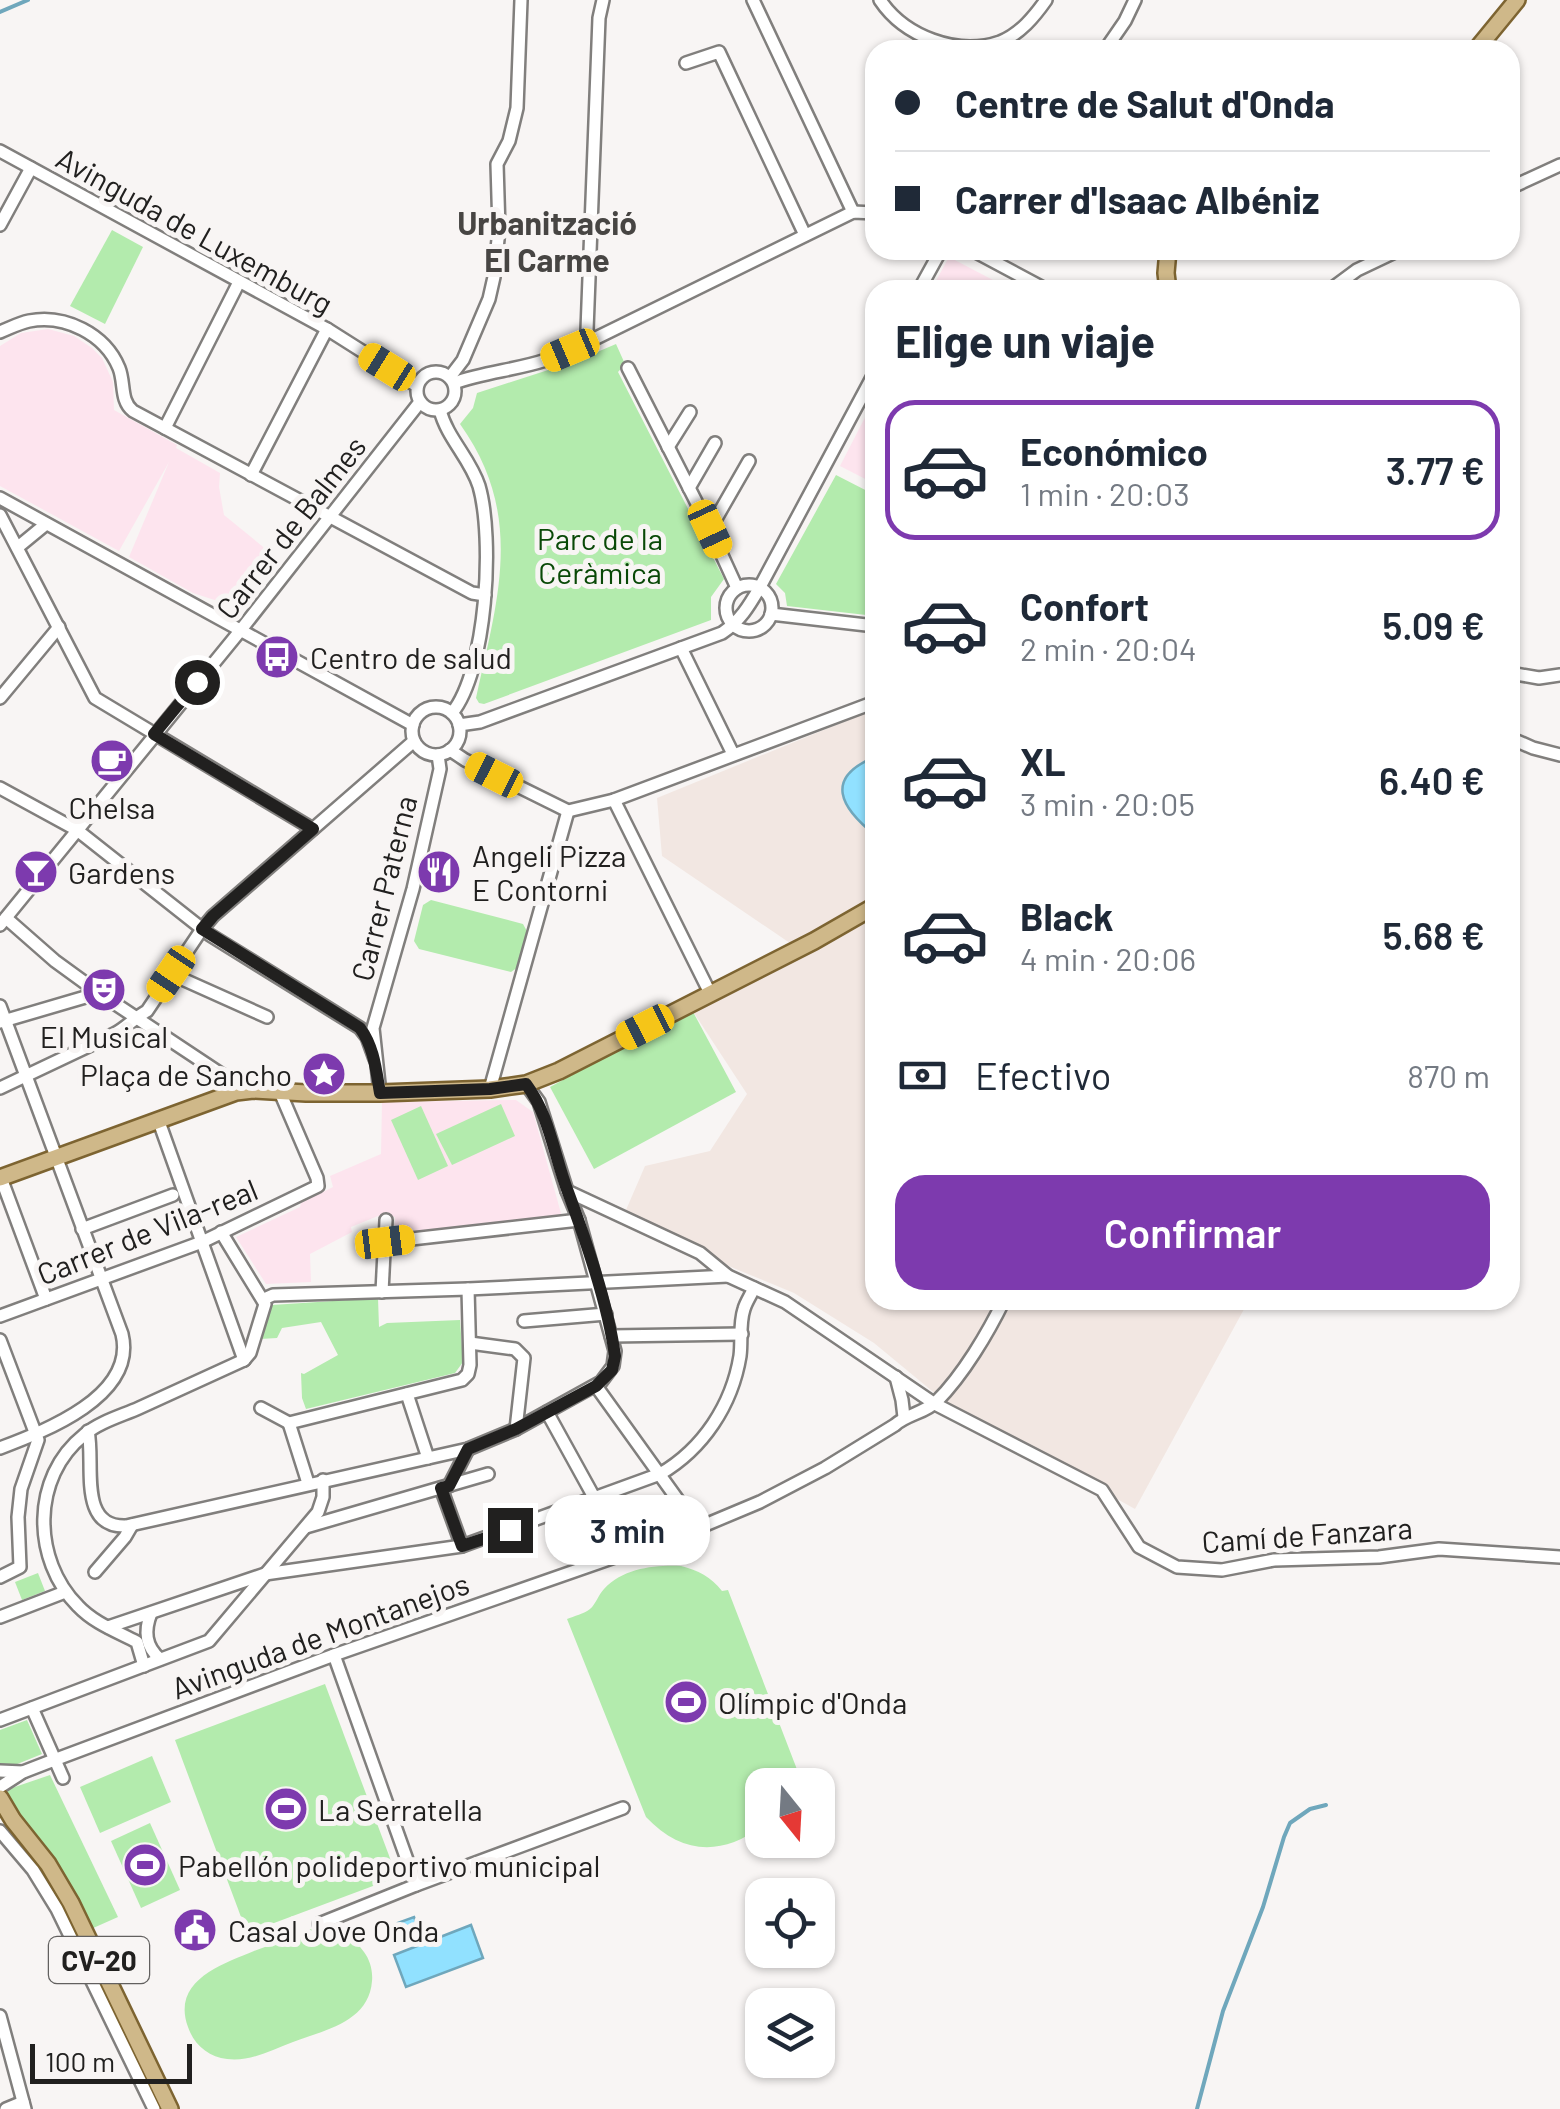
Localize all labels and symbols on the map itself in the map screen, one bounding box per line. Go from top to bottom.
street label: Avinguda de Luxemburg [51,139,339,321]
district label: Urbanització El Carme [457,203,637,278]
car [537,324,603,376]
car [354,338,420,396]
street label: Carrer de Balmes [208,428,372,626]
car [684,495,736,563]
park label: Parc de la Ceràmica [537,520,663,590]
bus stop icon: Centro de salud [254,634,300,680]
place label: Centro de salud [310,639,512,675]
route start [175,660,220,705]
cafe icon: Chelsa [89,738,135,784]
car [460,748,528,802]
place label: Chelsa [69,789,155,825]
street label: Carrer Paterna [343,792,423,984]
place label: Angeli Pizza E Contorni [472,837,626,907]
bar icon: Gardens [13,849,59,895]
restaurant icon: Angeli Pizza E Contorni [416,849,462,895]
place label: Gardens [68,854,175,890]
car [142,941,200,1007]
theatre icon: El Musical [81,967,127,1013]
car [611,1000,679,1054]
place label: El Musical [40,1018,168,1054]
place icon: Plaça de Sancho [301,1051,347,1097]
place label: Plaça de Sancho [80,1056,292,1092]
street label: Carrer de Vila-real [32,1170,262,1292]
car [353,1223,417,1261]
callout: 3 min [545,1495,710,1565]
route end [488,1508,533,1553]
street label: Camí de Fanzara [1200,1509,1414,1559]
street label: Avinguda de Montanejos [166,1564,474,1706]
sports icon: Olímpic d'Onda [663,1679,709,1725]
place label: Olímpic d'Onda [718,1684,907,1720]
north arrow [745,1768,835,1858]
sports icon: La Serratella [263,1786,309,1832]
place label: La Serratella [318,1791,482,1827]
sports icon: Pabellón polideportivo municipal [122,1842,168,1888]
place label: Pabellón polideportivo municipal [178,1847,600,1883]
public building icon: Casal Jove Onda [172,1907,218,1953]
place label: Casal Jove Onda [228,1912,439,1948]
road number: CV-20 [49,1937,149,1983]
scale bar [30,2039,192,2084]

